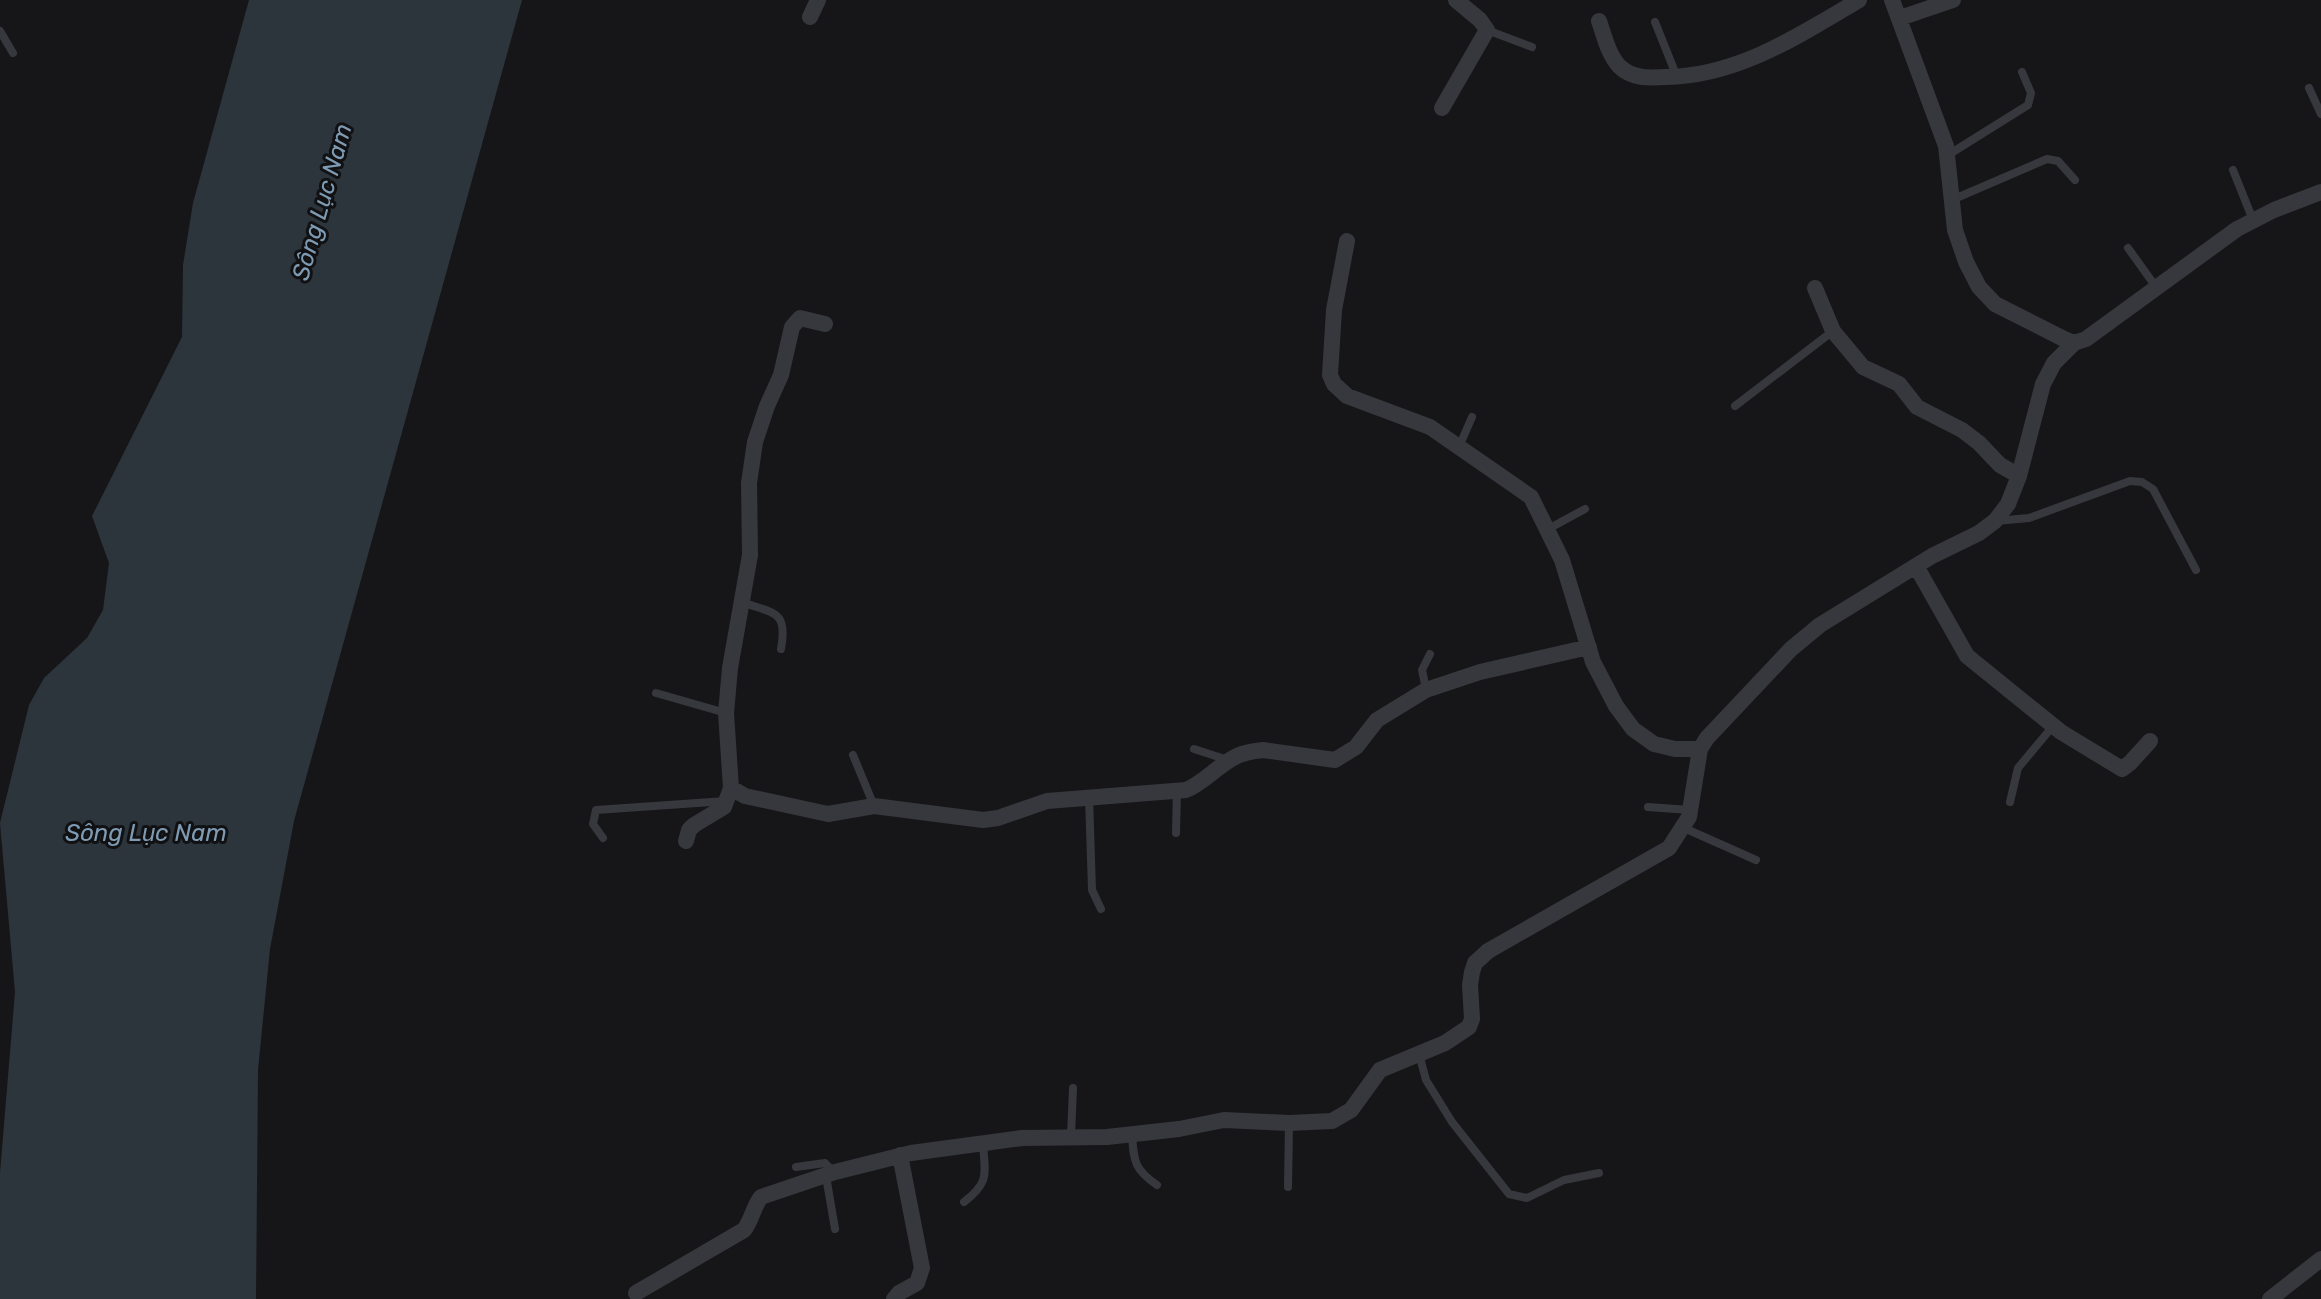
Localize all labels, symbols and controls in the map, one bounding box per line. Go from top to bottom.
water label: Sông Lục Nam [286,121,358,283]
water label: Sông Lục Nam [65,819,227,847]

